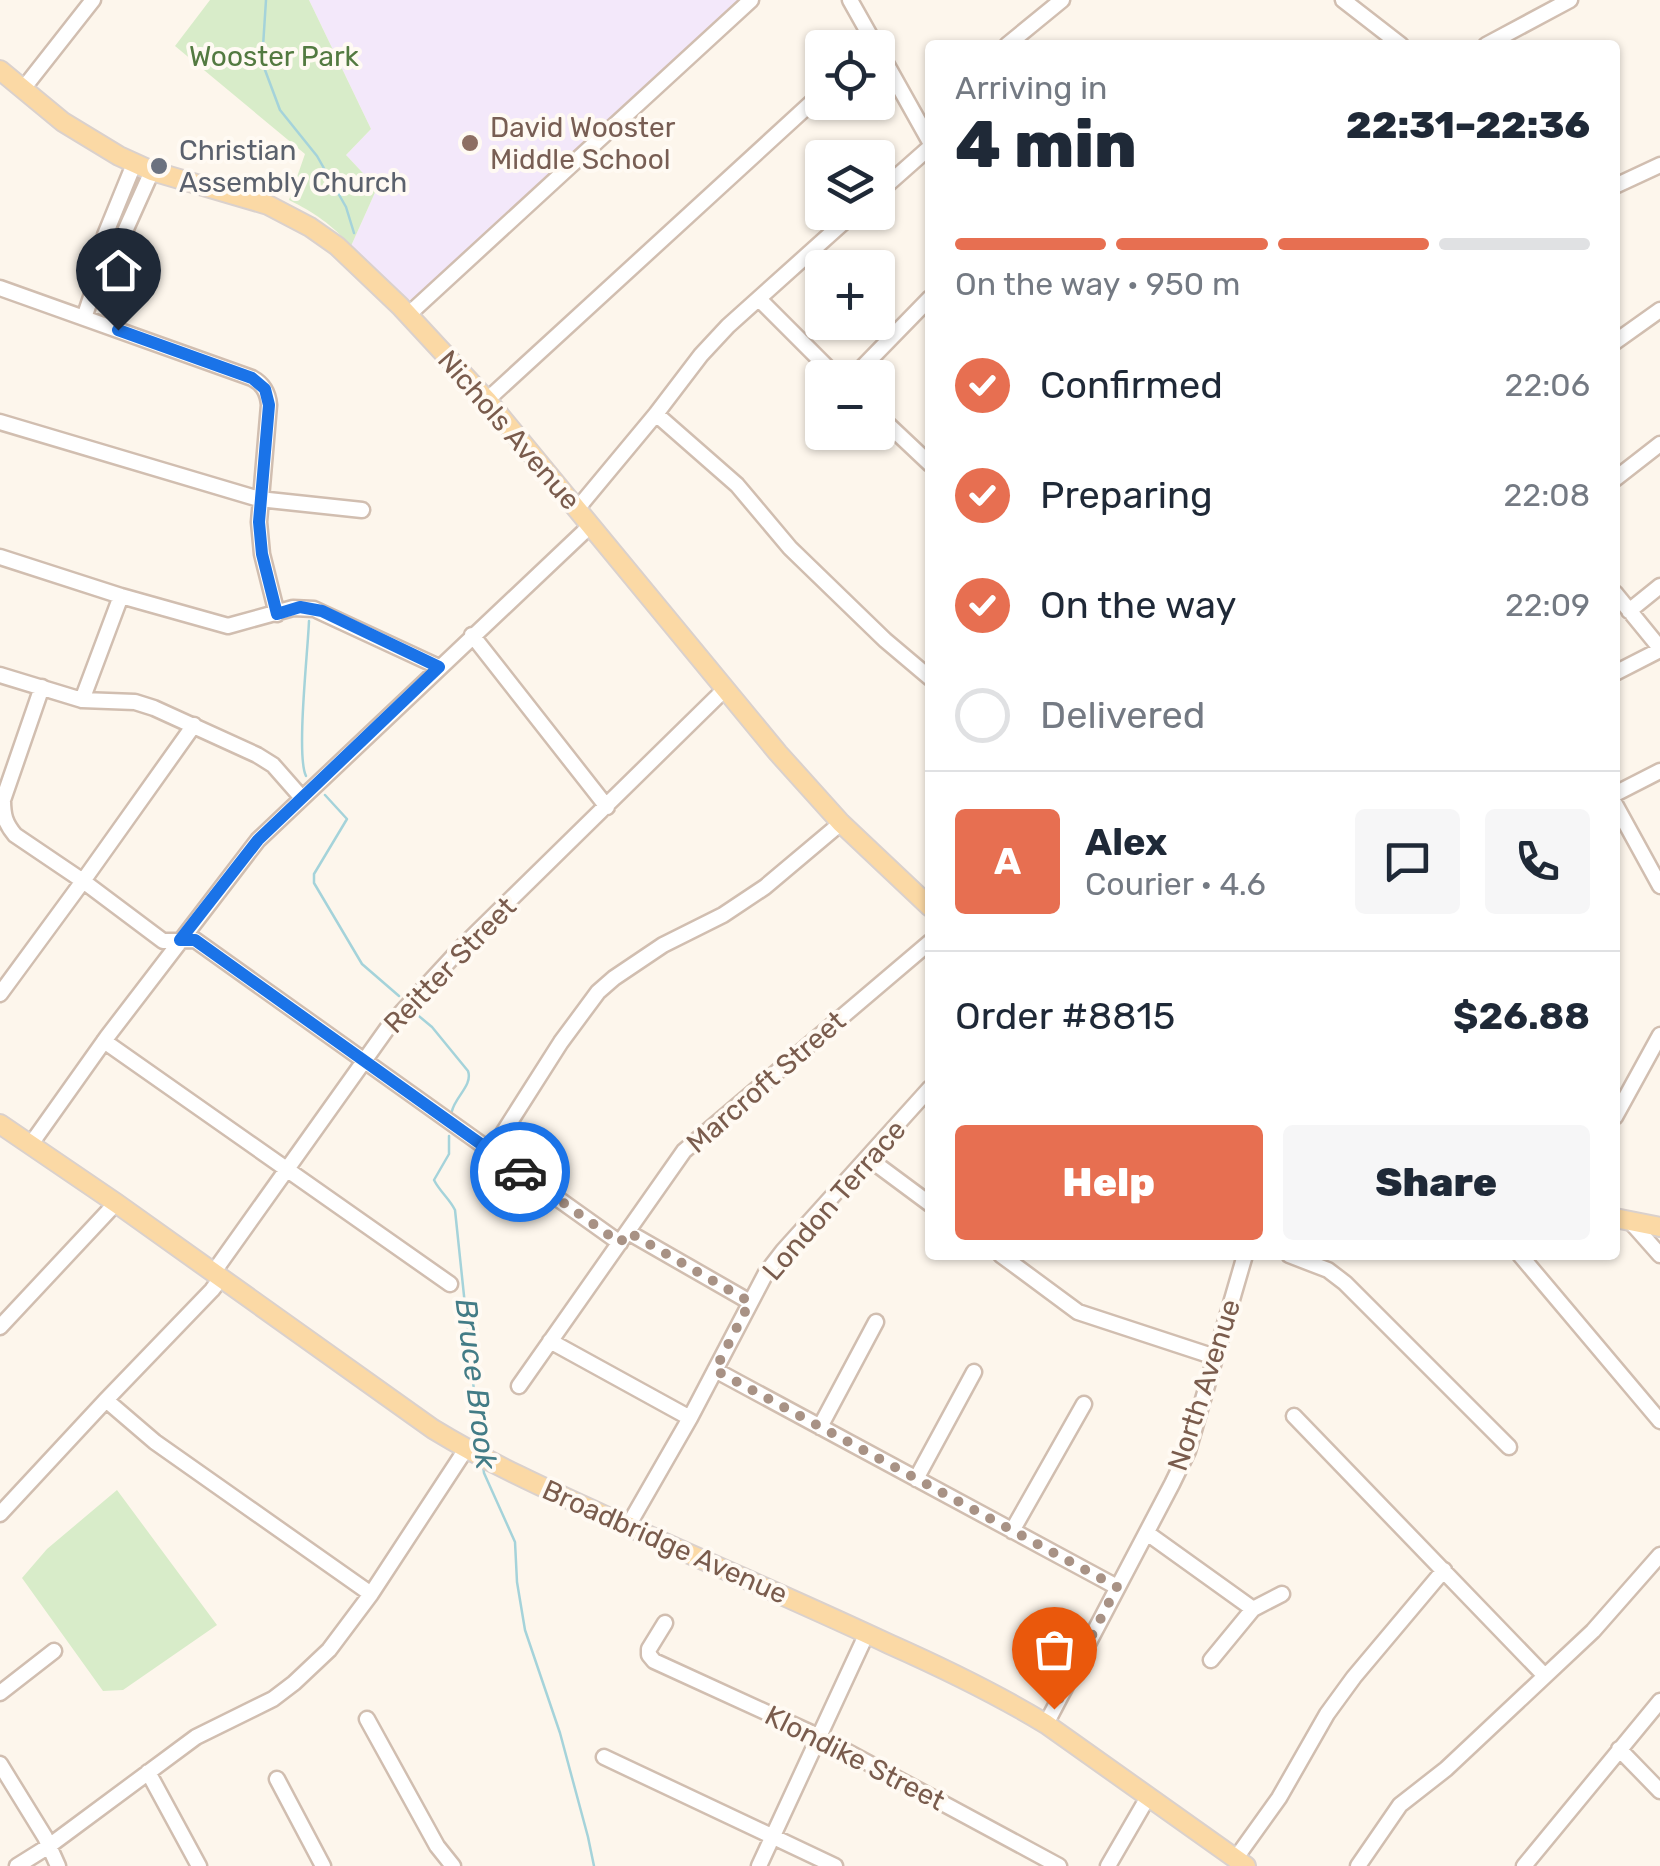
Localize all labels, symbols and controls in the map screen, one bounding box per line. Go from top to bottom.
map controls [805,30,895,450]
button: locate [805,30,895,120]
park label: Wooster Park [189,40,360,73]
text: Arriving in [955,69,1107,107]
text: 22:31–22:36 [1346,102,1590,148]
text: 4 min [955,106,1137,183]
place label: David Wooster Middle School [490,111,676,176]
marker: David Wooster Middle School [459,132,481,154]
place label: Christian Assembly Church [179,134,407,199]
button: layers [805,140,895,230]
marker: Christian Assembly Church [148,155,170,177]
pin [76,228,161,331]
icon: home [91,243,146,298]
button: + [805,250,895,340]
text: On the way · 950 m [955,265,1240,303]
street label: Nichols Avenue [431,344,587,516]
icon: check [955,358,1010,413]
button: − [805,360,895,450]
text: Confirmed [1040,362,1223,408]
text: 22:06 [1505,366,1590,404]
icon: check [955,468,1010,523]
text: Preparing [1040,472,1213,518]
text: 22:08 [1504,476,1590,514]
icon: check [955,578,1010,633]
text: On the way [1040,582,1236,628]
text: 22:09 [1505,586,1590,624]
text: Delivered [1040,692,1205,738]
button: chat [1355,809,1460,914]
button: phone [1485,809,1590,914]
text: Alex [1085,819,1167,865]
text: A [994,838,1021,884]
text: Courier · 4.6 [1085,865,1266,903]
street label: Reitter Street [377,890,523,1040]
text: Order #8815 [955,993,1175,1039]
text: $26.88 [1453,993,1590,1039]
street label: Marcroft Street [680,1004,852,1160]
street label: London Terrace [756,1113,912,1287]
courier [470,1122,570,1222]
button: Help [955,1125,1263,1240]
button: Share [1283,1125,1590,1240]
icon: car [493,1145,548,1200]
street label: North Avenue [1161,1295,1247,1475]
water label: Bruce Brook [448,1297,504,1472]
street label: Broadbridge Avenue [537,1473,793,1611]
pin [1012,1607,1097,1710]
icon: bag [1027,1622,1082,1677]
street label: Klondike Street [760,1698,950,1818]

